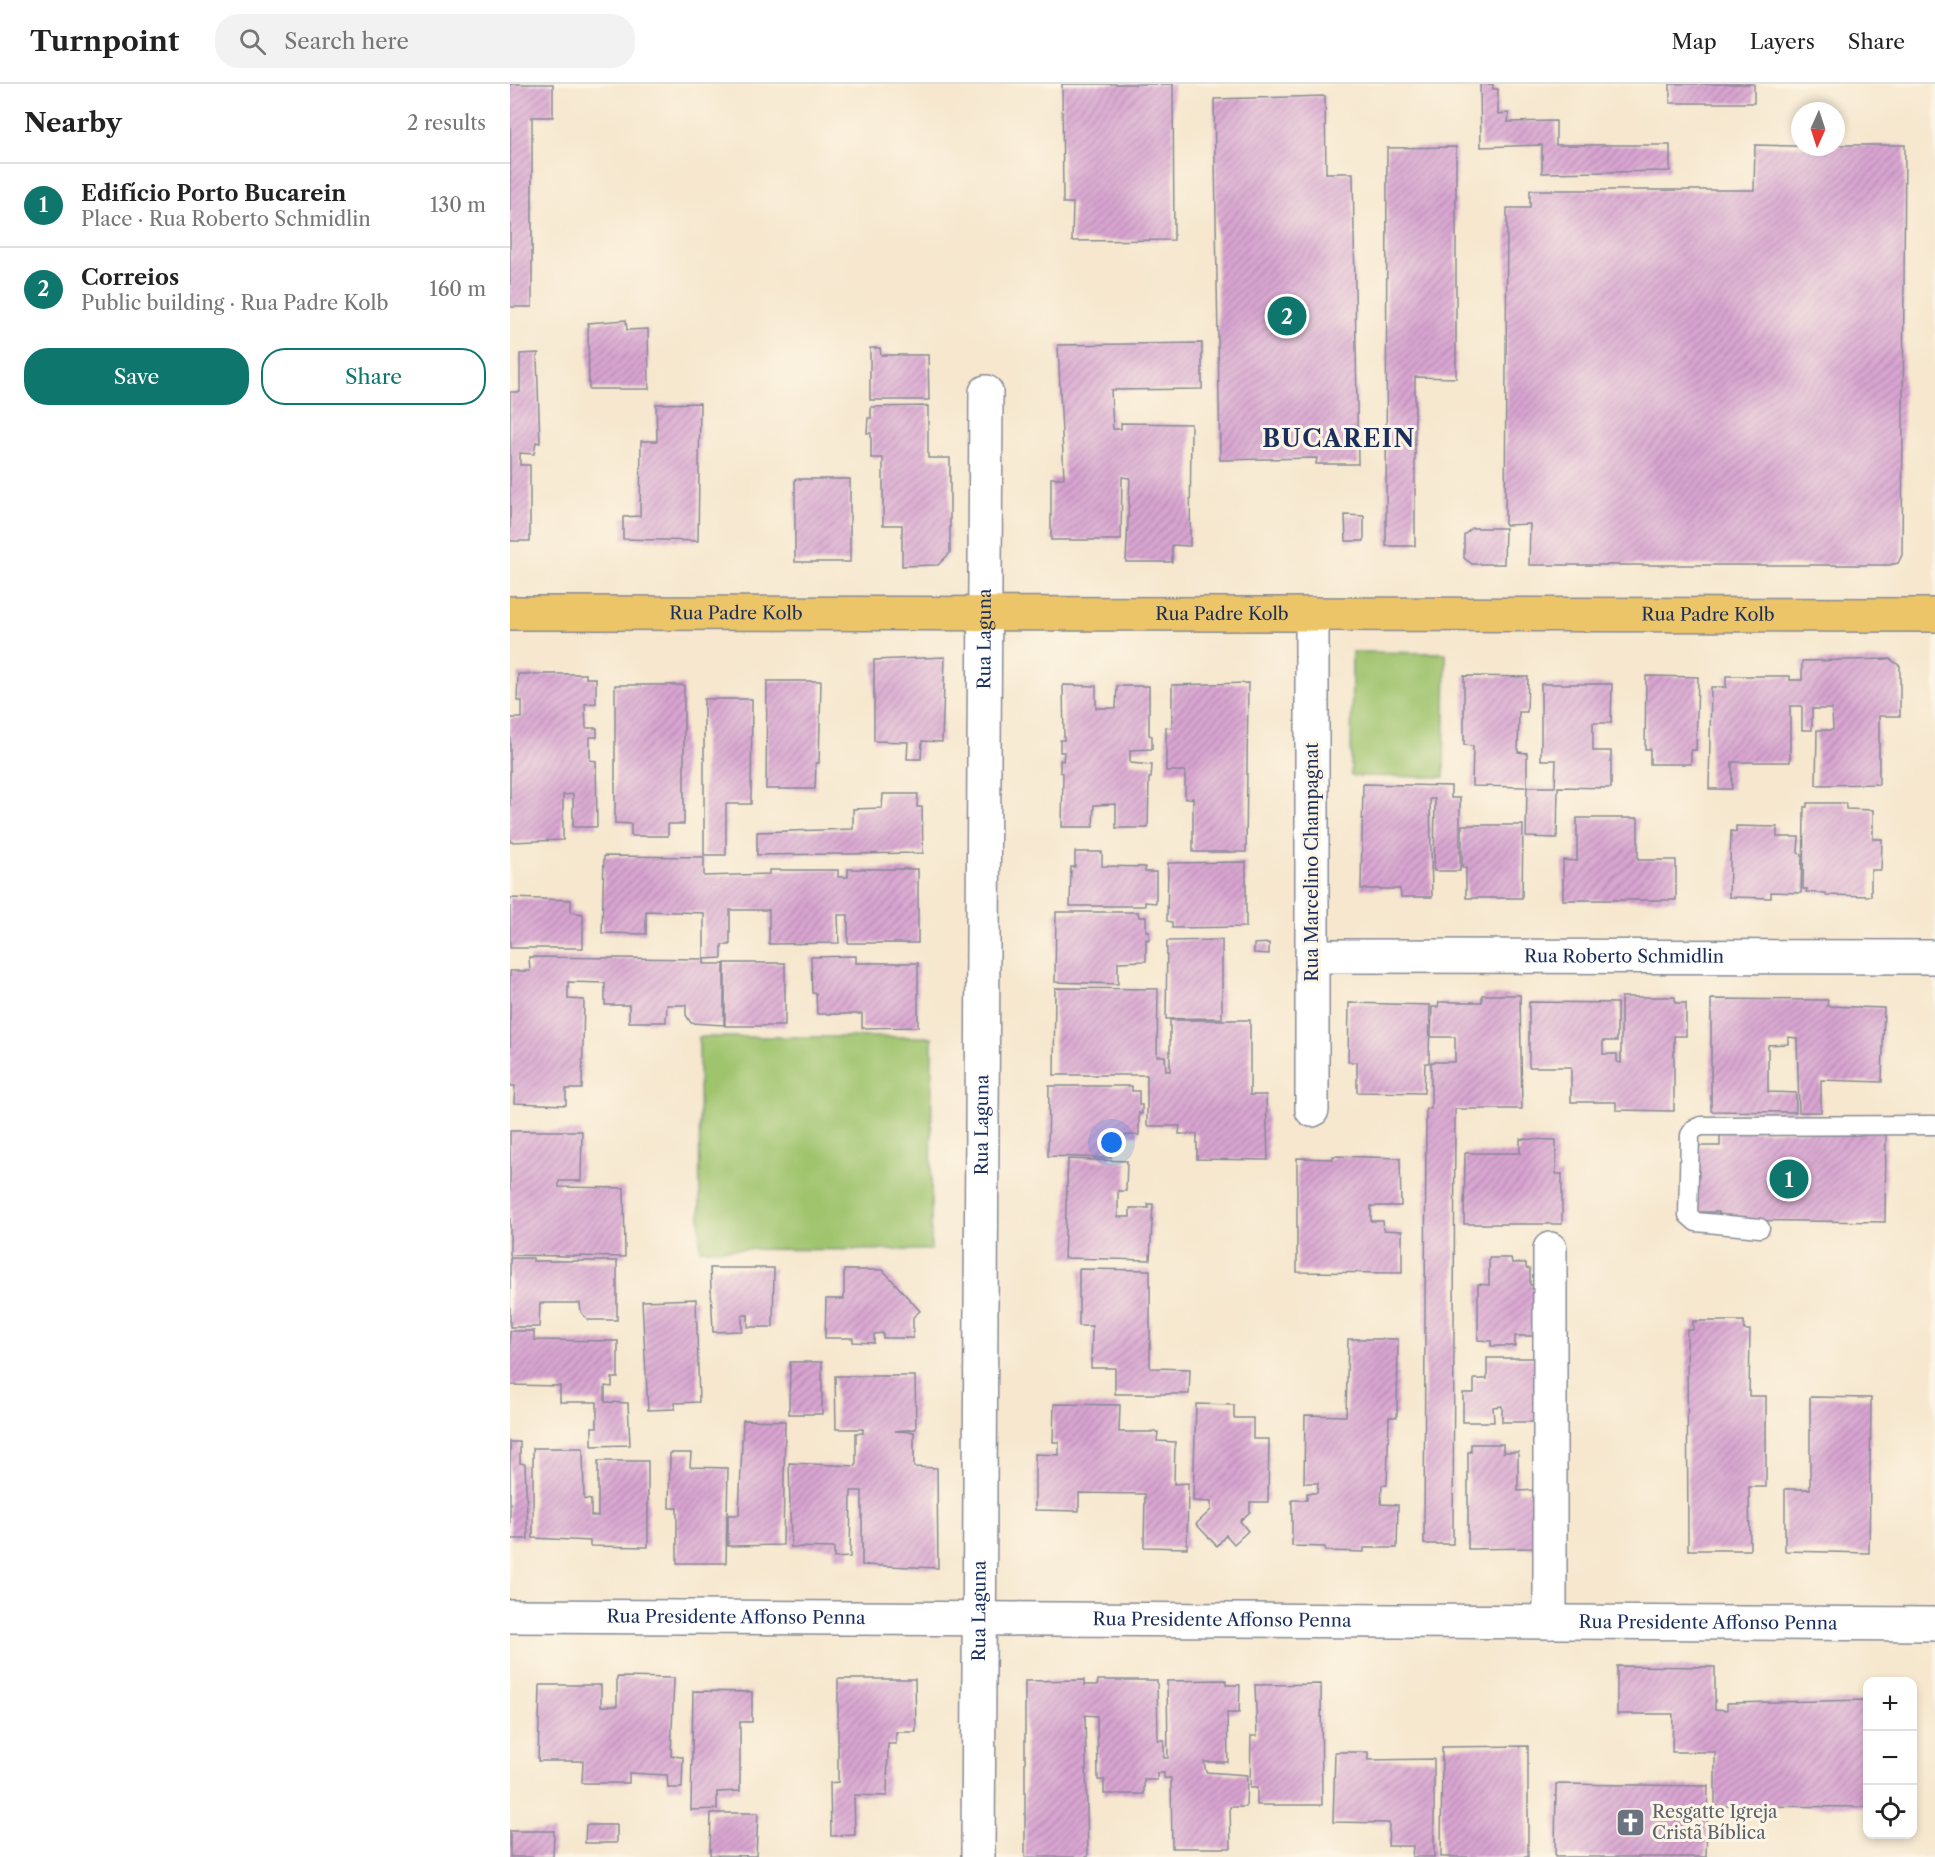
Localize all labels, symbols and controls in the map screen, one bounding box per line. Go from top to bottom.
search box [215,14,635,68]
text: Turnpoint [30,24,179,58]
icon: search [236,25,269,58]
text: Search here [284,28,409,55]
text: Map [1672,29,1717,54]
text: Layers [1750,29,1815,54]
text: Share [1848,29,1905,54]
north arrow [1791,102,1845,156]
text: Nearby [24,107,122,139]
text: 2 results [407,111,486,135]
text: Edifício Porto Bucarein [81,180,346,207]
text: 1 [39,193,48,217]
text: 130 m [430,193,486,217]
text: Place · Rua Roberto Schmidlin [81,207,371,231]
text: Correios [81,264,179,291]
text: 2 [38,277,49,301]
text: 160 m [429,277,486,301]
text: Public building · Rua Padre Kolb [81,291,389,315]
pin: 2 [1268,294,1306,338]
button: Save [24,348,249,405]
button: Share [261,348,486,405]
district label: BUCAREIN [1262,424,1416,453]
street label: Rua Laguna [973,588,996,690]
street label: Rua Padre Kolb [669,602,803,624]
street label: Rua Padre Kolb [1155,603,1289,625]
street label: Rua Padre Kolb [1641,604,1775,626]
street label: Rua Marcelino Champagnat [1301,742,1323,982]
street label: Rua Roberto Schmidlin [1524,945,1724,968]
street label: Rua Laguna [971,1074,993,1176]
your location [1097,1128,1126,1157]
pin: 1 [1770,1156,1808,1202]
street label: Rua Laguna [968,1560,991,1662]
street label: Rua Presidente Affonso Penna [606,1606,866,1629]
street label: Rua Presidente Affonso Penna [1092,1608,1352,1632]
street label: Rua Presidente Affonso Penna [1578,1611,1838,1634]
map controls [1863,1677,1917,1839]
button: + [1863,1677,1917,1731]
button: − [1863,1731,1917,1785]
button: locate [1863,1785,1917,1839]
place label: Resgatte Igreja Cristã Bíblica [1652,1801,1778,1844]
church icon: Resgatte Igreja Cristã Bíblica [1615,1806,1647,1838]

